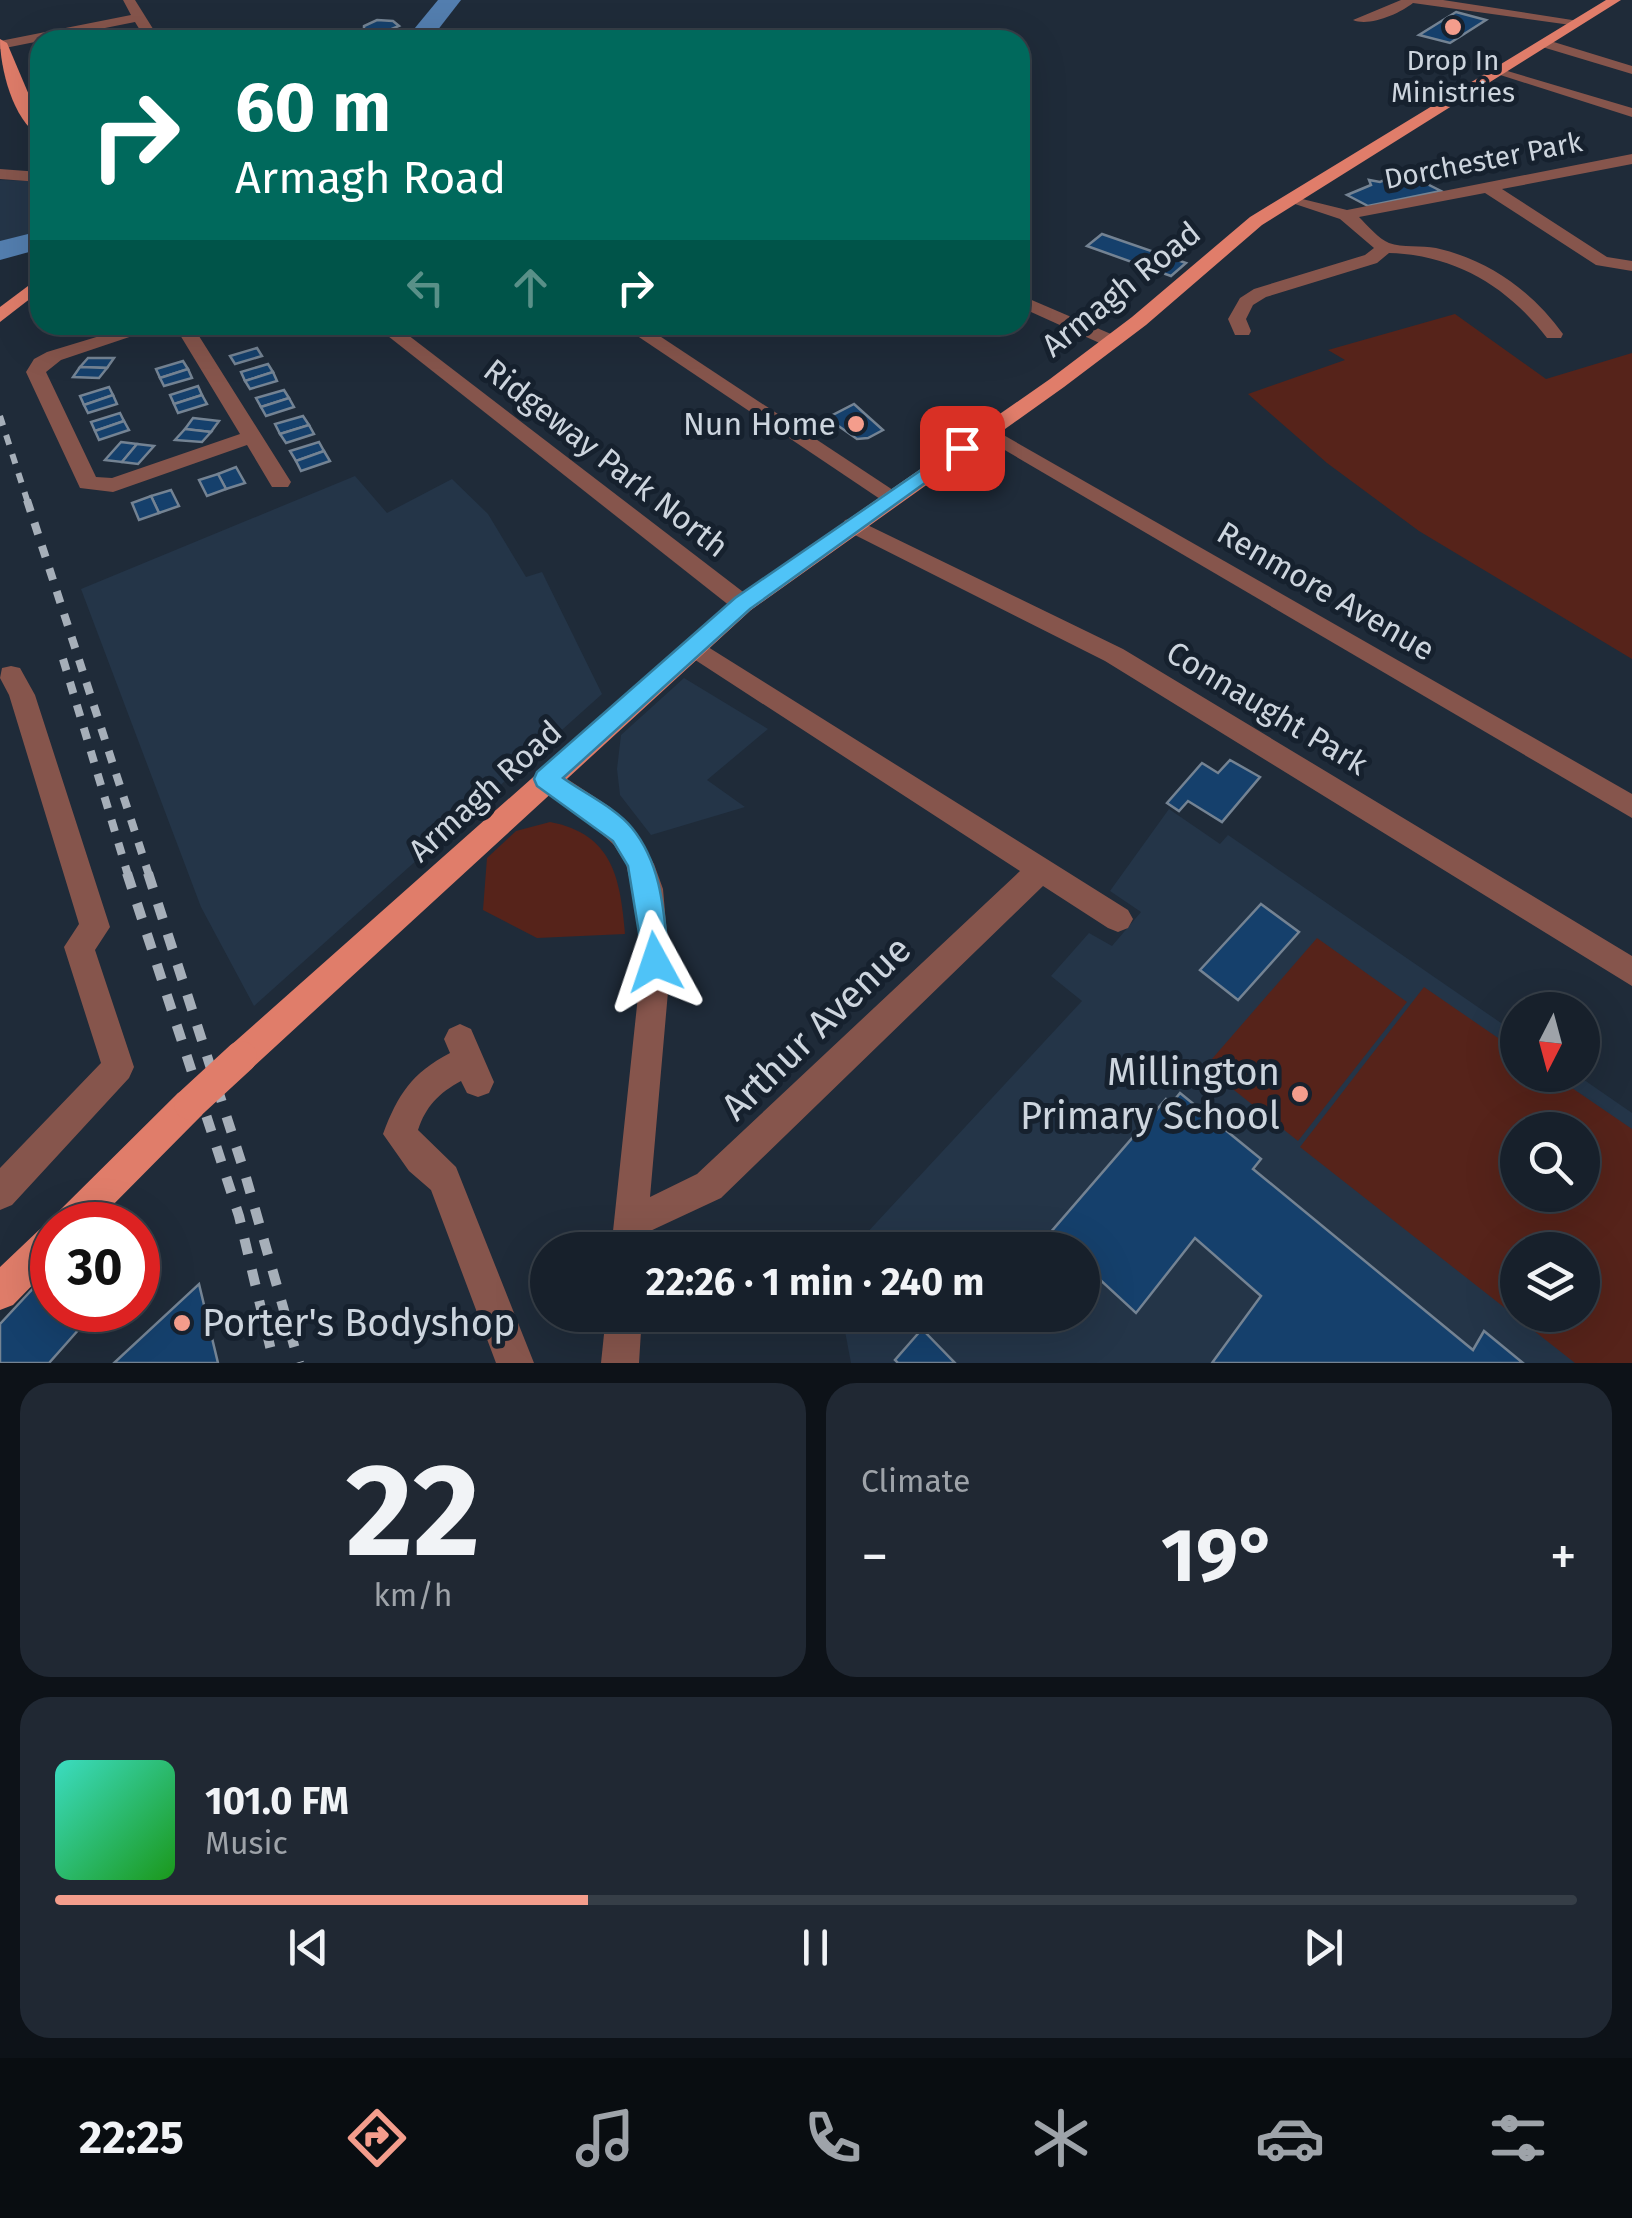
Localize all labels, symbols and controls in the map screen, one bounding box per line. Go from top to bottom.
marker: Drop In Ministries [1442,16,1464,38]
place label: Drop In Ministries [1391,44,1515,109]
text: 60 m [235,66,391,150]
icon: right [70,70,200,200]
street label: Dorchester Park [1381,125,1585,196]
text: Armagh Road [235,151,506,205]
street label: Armagh Road [1034,214,1208,364]
icon: left [398,260,453,315]
icon: ahead [503,260,558,315]
icon: right [608,260,663,315]
street label: Ridgeway Park North [476,351,736,565]
place label: Nun Home [683,405,836,443]
pin [920,406,1005,491]
marker: Nun Home [845,413,867,435]
icon: arrive [935,421,990,476]
street label: Renmore Avenue [1211,513,1441,669]
street label: Connaught Park [1160,633,1375,783]
street label: Armagh Road [401,712,569,870]
position arrow [603,910,707,1014]
street label: Arthur Avenue [712,926,920,1130]
north arrow [1500,992,1600,1092]
map controls [1500,992,1600,1332]
place label: Millington Primary School [1020,1049,1280,1139]
marker: Millington Primary School [1289,1083,1311,1105]
button: search [1500,1112,1600,1212]
speed limit sign: 30 [30,1202,160,1332]
button: layers [1500,1232,1600,1332]
text: 22:26 · 1 min · 240 m [646,1259,984,1305]
place label: Porter's Bodyshop [202,1300,515,1346]
marker: Porter's Bodyshop [171,1312,193,1334]
text: 22 [346,1433,480,1589]
text: Climate [861,1462,970,1500]
text: 19° [1161,1511,1277,1601]
text: − [861,1524,889,1590]
text: + [1550,1524,1577,1590]
text: km/h [373,1576,453,1614]
text: 101.0 FM [205,1778,349,1824]
text: Music [205,1824,288,1862]
icon: previous [281,1920,336,1975]
icon: pause [788,1920,843,1975]
icon: next [1296,1920,1351,1975]
icon: directions [342,2103,412,2173]
icon: music [570,2103,640,2173]
icon: phone [798,2103,868,2173]
icon: climate [1026,2103,1096,2173]
icon: car [1255,2103,1325,2173]
icon: filters [1483,2103,1553,2173]
text: 22:25 [79,2111,184,2165]

